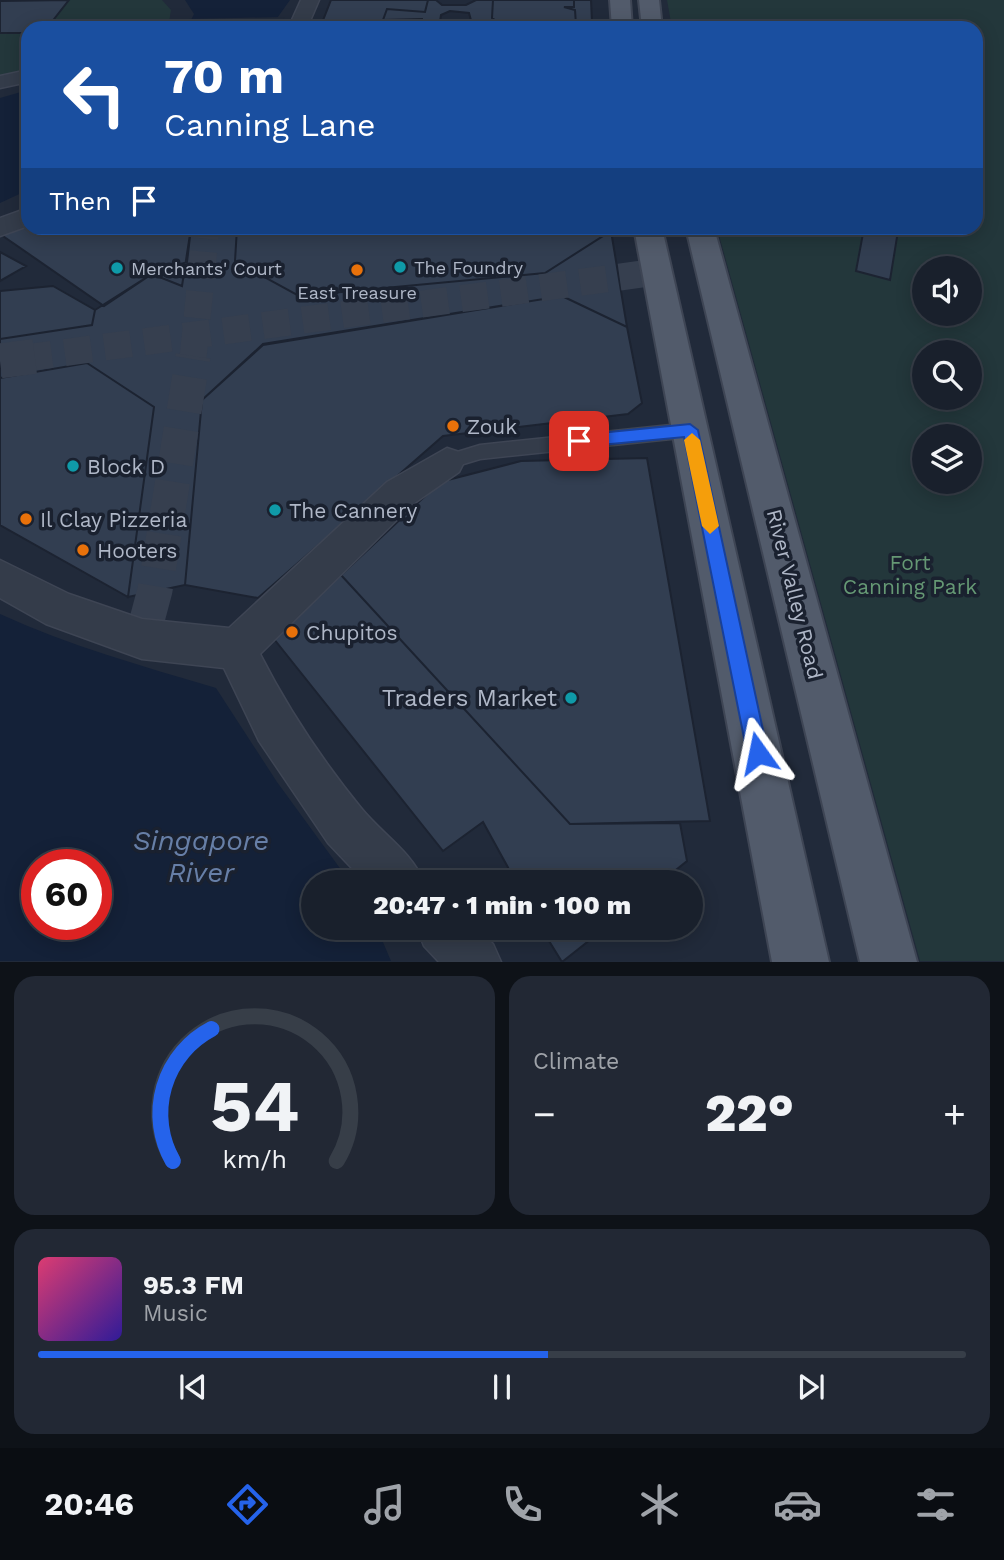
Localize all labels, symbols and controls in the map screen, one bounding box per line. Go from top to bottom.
text: 70 m [164,47,284,105]
icon: left [49,49,140,140]
text: Canning Lane [164,106,375,144]
icon: arrive [125,182,163,220]
text: Then [49,186,111,216]
map controls [912,256,982,494]
button: sound [912,256,982,326]
place label: The Foundry [414,257,524,278]
place label: Merchants' Court [131,258,282,279]
marker: The Foundry [392,259,408,275]
marker: Merchants' Court [109,260,125,276]
marker: East Treasure [349,262,365,278]
place label: East Treasure [297,282,417,303]
button: search [912,340,982,410]
pin [549,411,609,471]
place label: Zouk [467,414,517,439]
marker: Zouk [445,418,461,434]
icon: arrive [560,422,598,460]
button: layers [912,424,982,494]
place label: Block D [87,454,165,479]
marker: Block D [65,458,81,474]
place label: The Cannery [289,498,418,523]
marker: The Cannery [267,502,283,518]
street label: River Valley Road [762,506,828,682]
place label: Il Clay Pizzeria [40,507,187,532]
marker: Il Clay Pizzeria [18,511,34,527]
place label: Hooters [97,538,177,563]
marker: Hooters [75,542,91,558]
park label: Fort Canning Park [843,550,977,599]
place label: Chupitos [306,620,398,645]
marker: Chupitos [284,624,300,640]
place label: Traders Market [382,684,557,712]
marker: Traders Market [563,690,579,706]
position arrow [721,716,795,790]
water label: Singapore River [133,824,269,889]
speed limit sign: 60 [21,849,112,940]
text: 20:47 · 1 min · 100 m [373,890,631,920]
text: Climate [533,1048,619,1075]
text: 54 [210,1064,299,1150]
text: 22° [705,1083,794,1144]
text: − [533,1092,556,1136]
text: + [943,1092,966,1136]
text: km/h [222,1145,287,1174]
text: 95.3 FM [143,1270,244,1300]
text: Music [143,1300,208,1327]
icon: previous [174,1368,212,1406]
icon: pause [483,1368,521,1406]
icon: next [792,1368,830,1406]
icon: directions [223,1480,272,1529]
icon: music [360,1480,409,1529]
icon: phone [498,1480,547,1529]
icon: climate [635,1480,684,1529]
icon: car [773,1480,822,1529]
icon: filters [911,1480,960,1529]
text: 20:46 [44,1485,134,1523]

